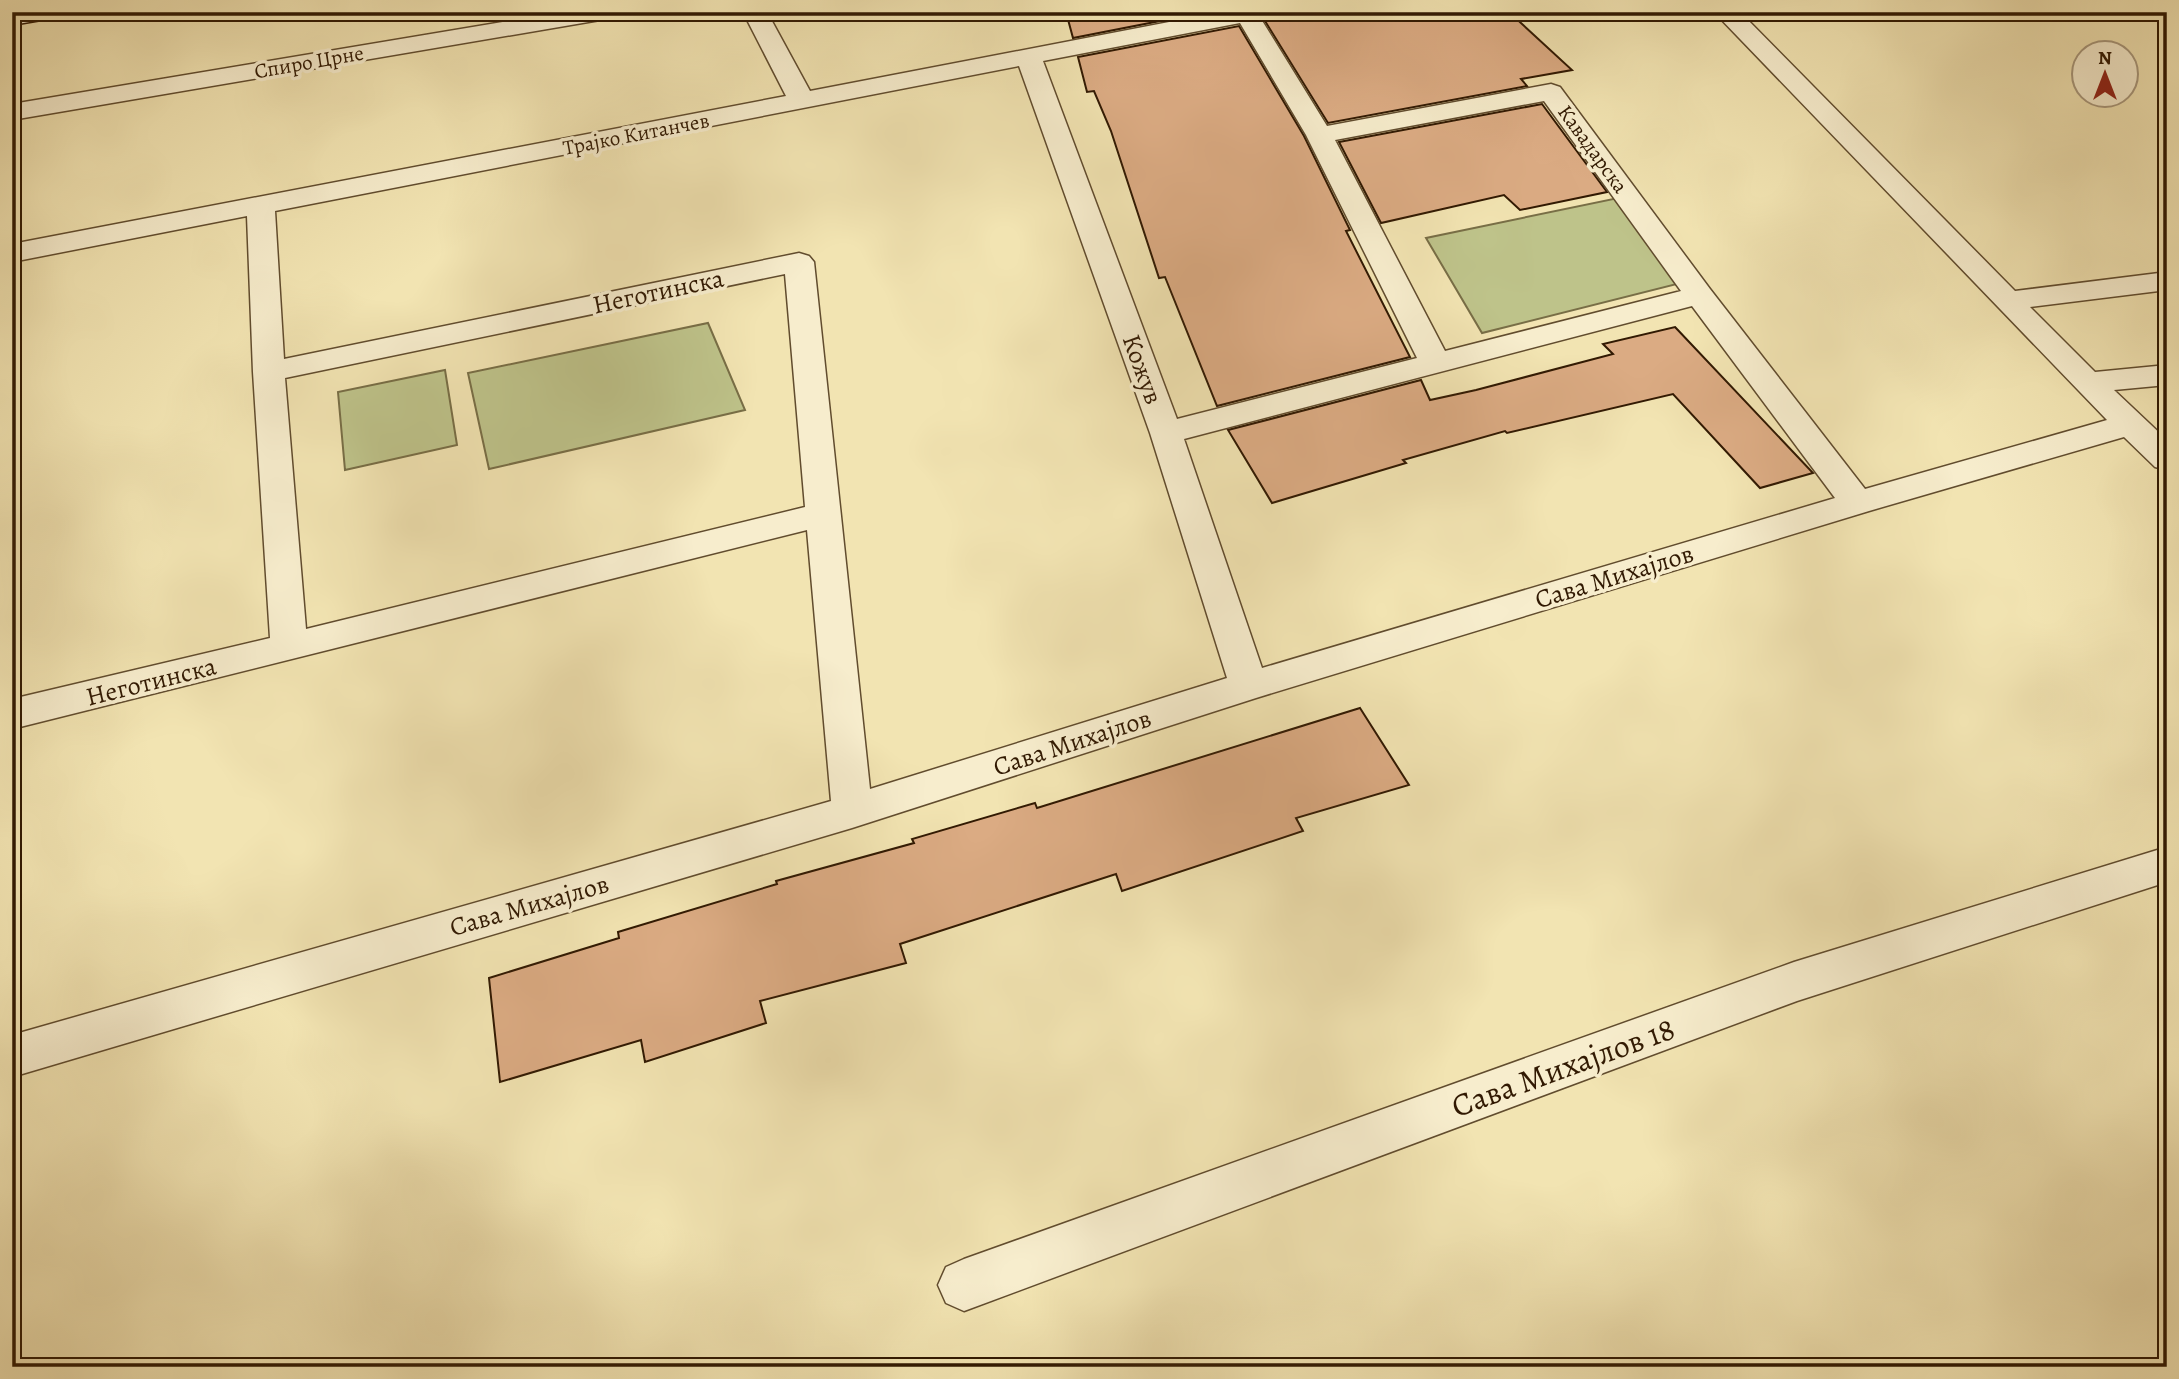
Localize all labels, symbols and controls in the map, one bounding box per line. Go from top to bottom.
north arrow [2070,38,2140,108]
street label: Спиро Црне [252,39,366,85]
text: N [2098,45,2112,71]
street label: Кавадарска [1551,99,1635,199]
street label: Трајко Китанчев [560,106,712,162]
street label: Неготинска [589,261,727,322]
street label: Кожув [1114,329,1171,409]
street label: Сава Михајлов [1531,536,1698,617]
street label: Неготинска [82,648,220,715]
street label: Сава Михајлов [989,701,1156,784]
street label: Сава Михајлов [446,866,613,945]
street label: Сава Михајлов 18 [1445,1006,1681,1128]

